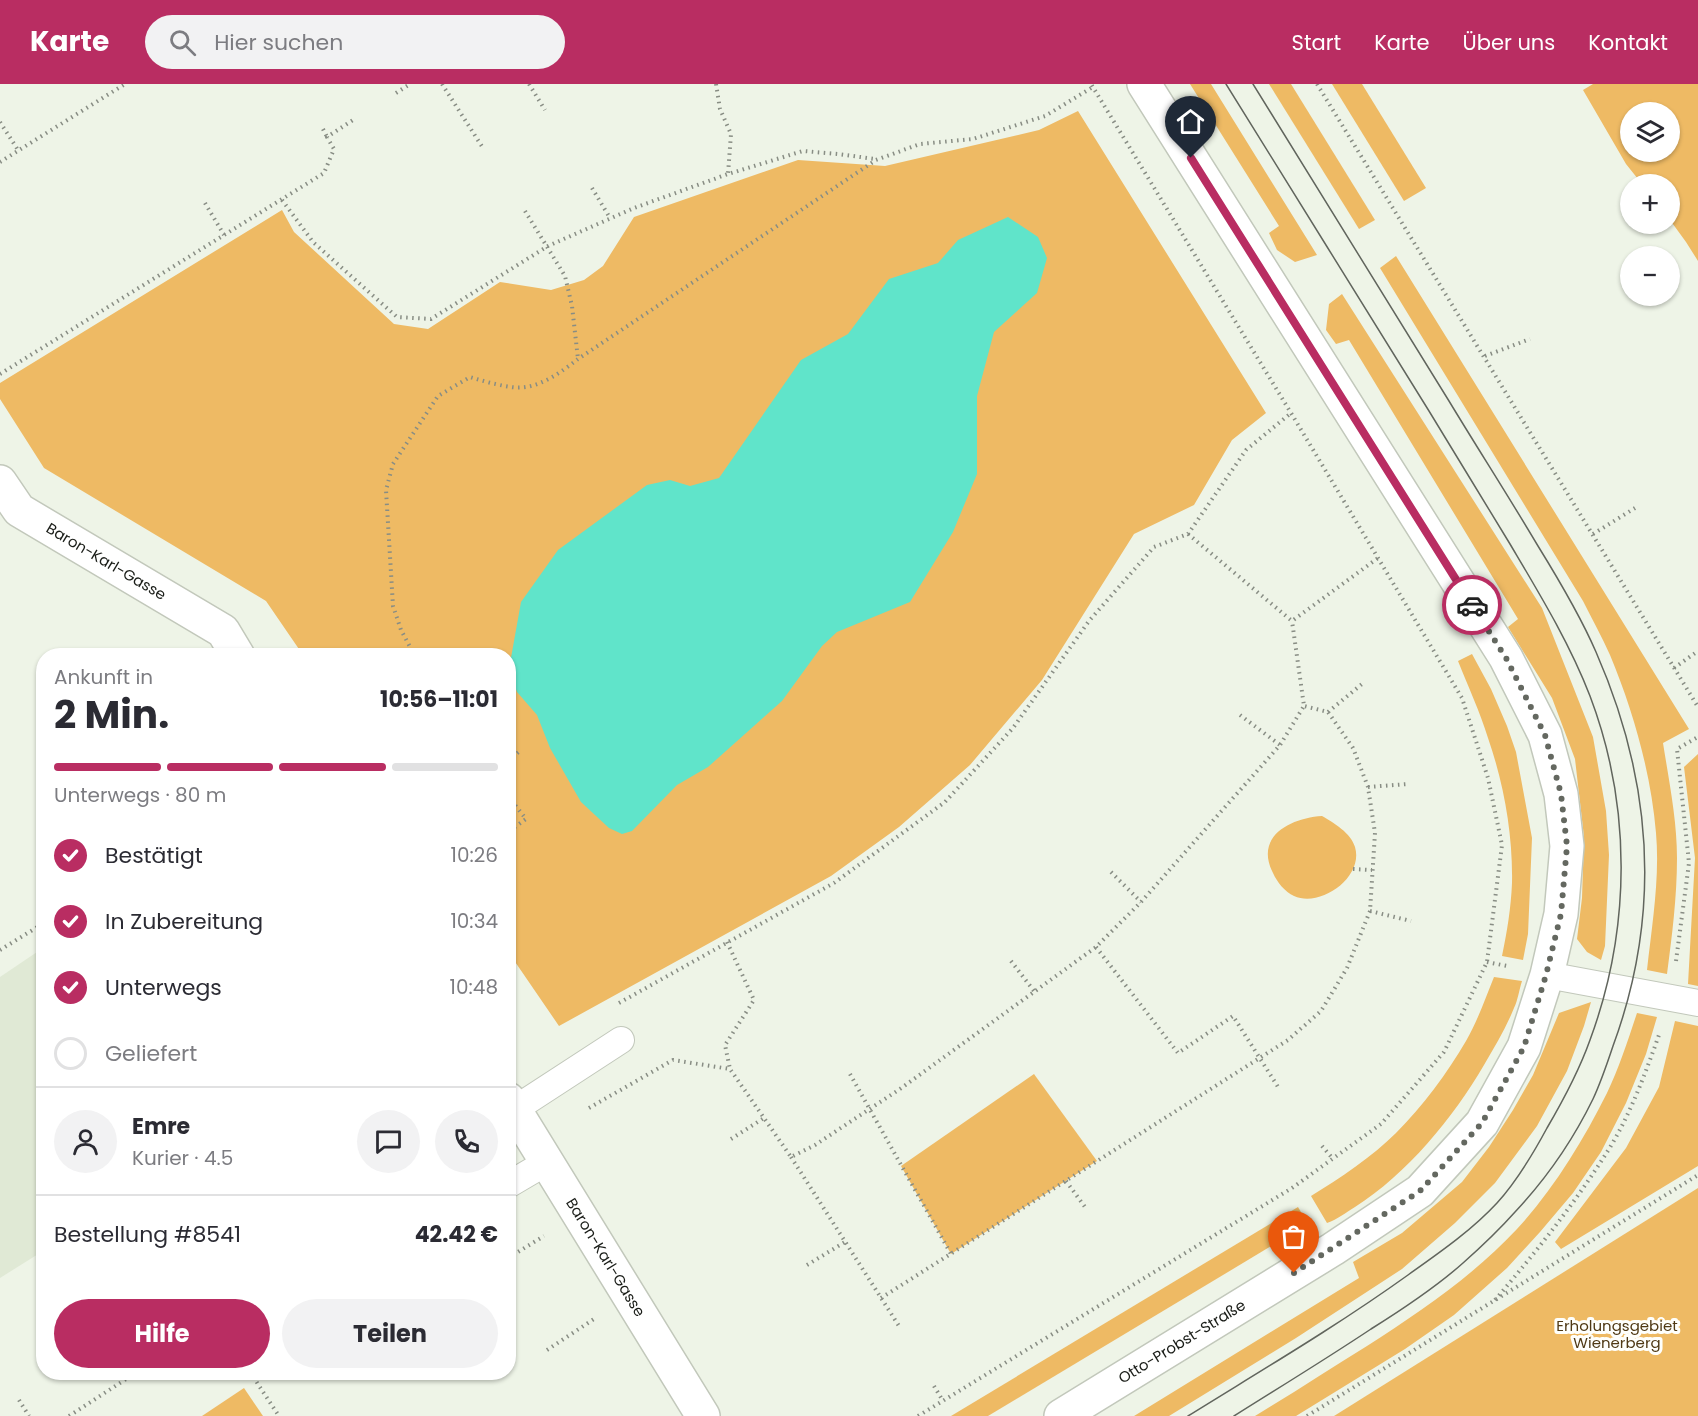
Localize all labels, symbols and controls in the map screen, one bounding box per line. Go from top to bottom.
search box [145,15,565,69]
text: Karte [30,22,109,61]
icon: search [166,26,199,59]
text: Hier suchen [214,27,343,58]
text: Start [1292,28,1341,57]
text: Karte [1374,28,1430,57]
text: Über uns [1463,28,1555,57]
text: Kontakt [1588,28,1668,57]
pin [1165,96,1216,158]
map controls [1620,102,1680,306]
button: layers [1620,102,1680,162]
icon: home [1174,105,1207,138]
button: + [1620,174,1680,234]
button: − [1620,246,1680,306]
street label: Baron-Karl-Gasse [42,517,170,605]
courier [1442,575,1502,635]
icon: car [1456,589,1489,622]
text: Ankunft in [54,663,153,691]
text: 10:56–11:01 [380,684,498,715]
text: 2 Min. [54,687,169,742]
text: Unterwegs · 80 m [54,781,226,809]
icon: check [54,839,87,872]
text: Bestätigt [105,840,203,871]
text: 10:26 [451,841,498,869]
icon: check [54,905,87,938]
text: In Zubereitung [105,906,263,937]
text: 10:34 [450,907,498,935]
icon: check [54,971,87,1004]
text: Unterwegs [105,972,222,1003]
text: 10:48 [450,973,498,1001]
text: Geliefert [105,1038,197,1069]
button: person [54,1110,117,1173]
button: chat [357,1110,420,1173]
button: phone [435,1110,498,1173]
text: Emre [132,1111,190,1142]
text: Kurier · 4.5 [132,1144,233,1172]
street label: Baron-Karl-Gasse [561,1194,650,1321]
pin [1268,1211,1319,1273]
text: Bestellung #8541 [54,1219,241,1250]
text: 42.42 € [415,1219,498,1250]
icon: bag [1277,1220,1310,1253]
street label: Otto-Probst-Straße [1114,1294,1249,1388]
button: Hilfe [54,1299,270,1368]
button: Teilen [282,1299,498,1368]
park label: Erholungsgebiet Wienerberg [1556,1315,1678,1353]

